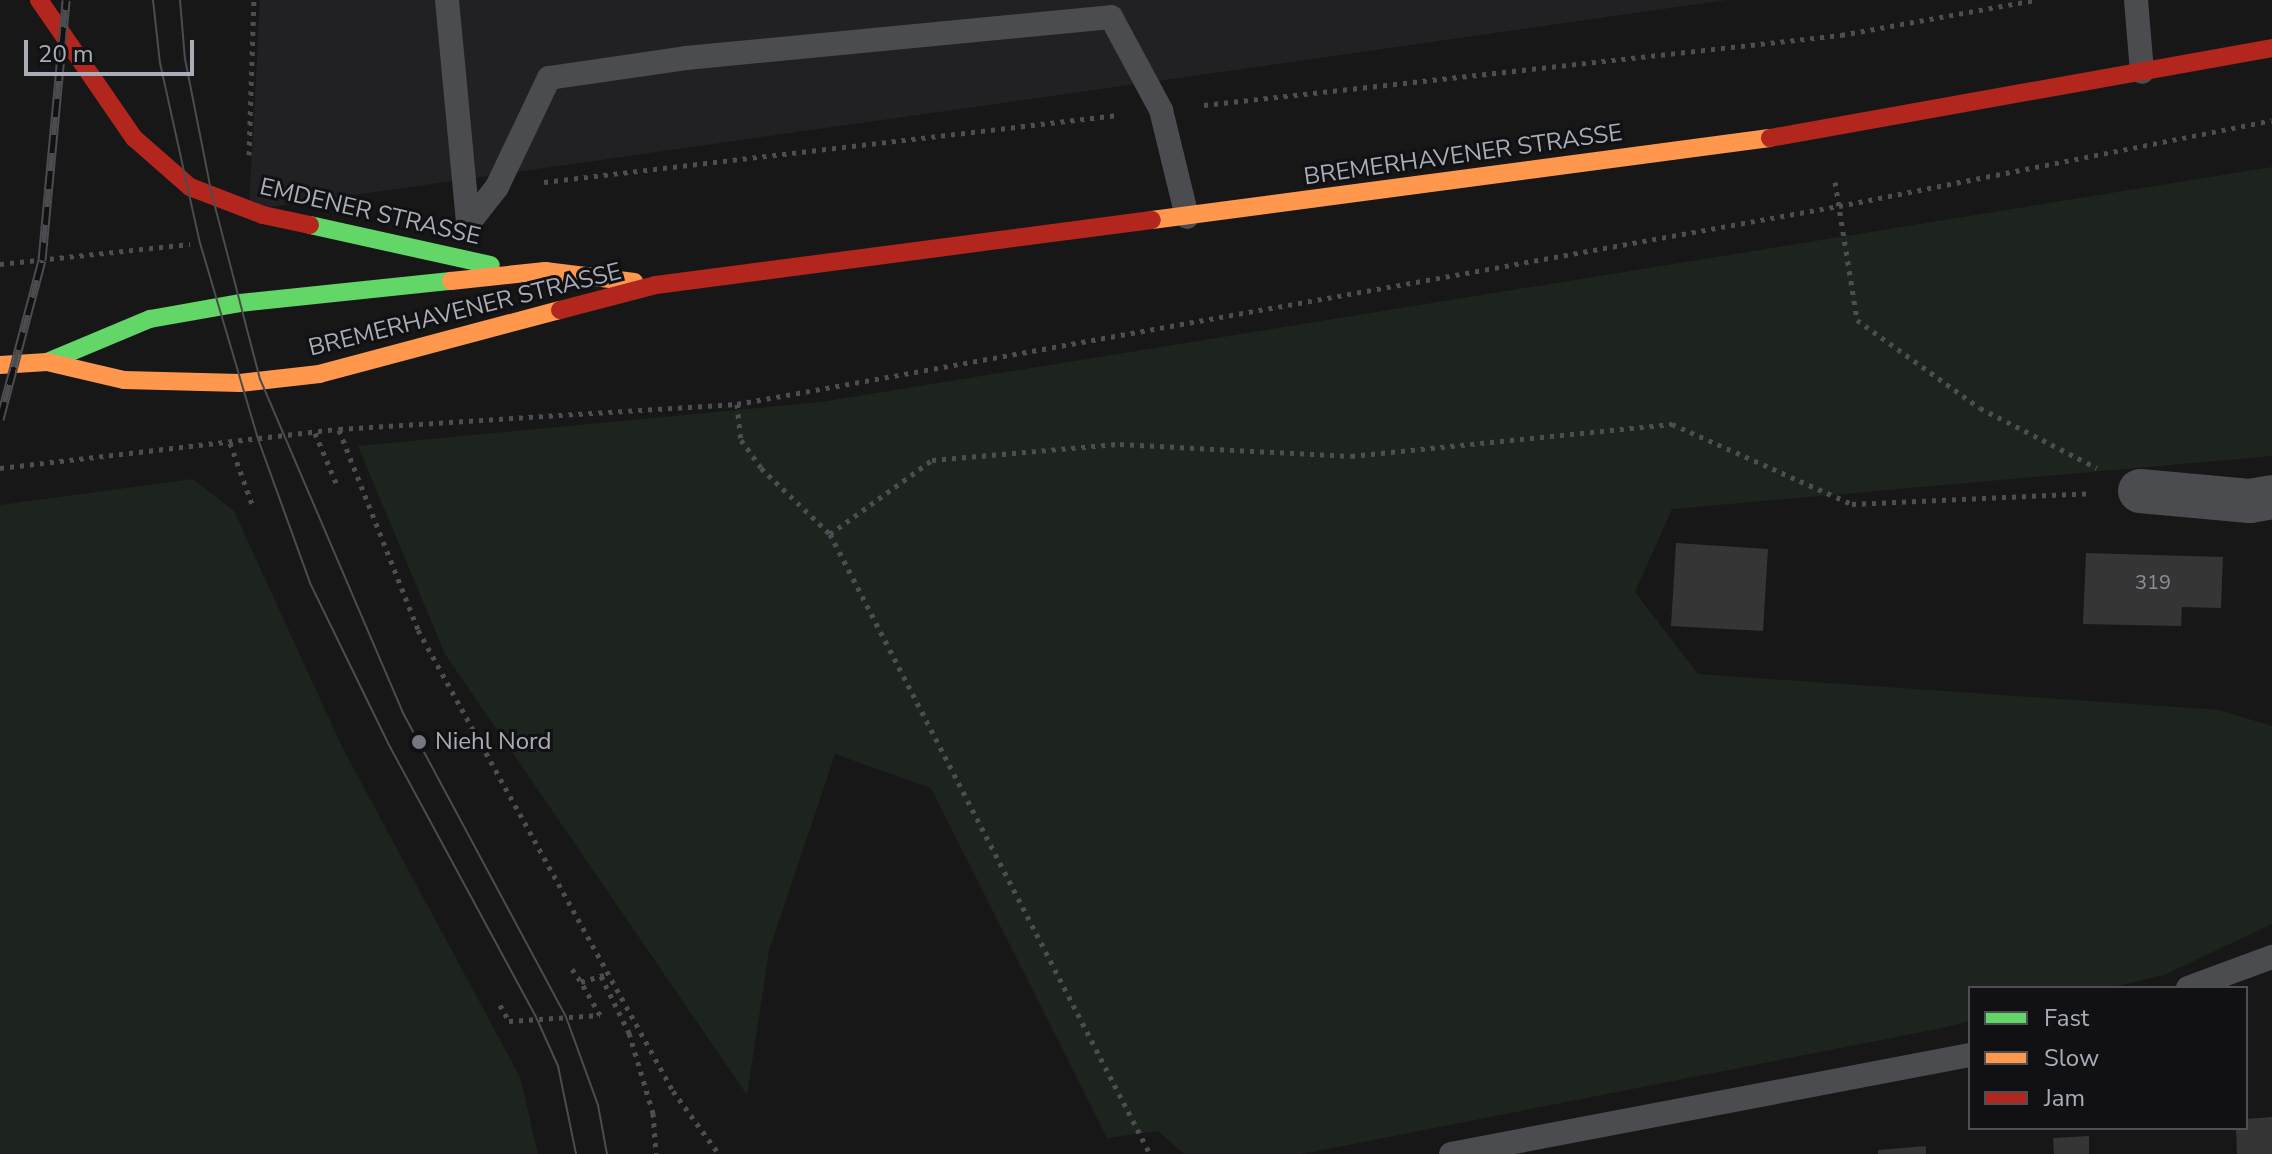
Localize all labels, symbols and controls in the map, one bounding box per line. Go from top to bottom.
scale bar [28,24,198,74]
text: 20 m [38,38,94,70]
street label: BREMERHAVENER STRASSE [1302,118,1624,192]
street label: EMDENER STRASSE [257,173,483,251]
street label: BREMERHAVENER STRASSE [306,257,624,363]
house number: 319 [2135,570,2171,594]
place label: Niehl Nord [435,728,552,756]
marker: Niehl Nord [410,733,428,751]
legend [1968,986,2248,1130]
text: Fast [2044,1002,2089,1034]
text: Slow [2044,1042,2099,1074]
text: Jam [2044,1082,2085,1114]

